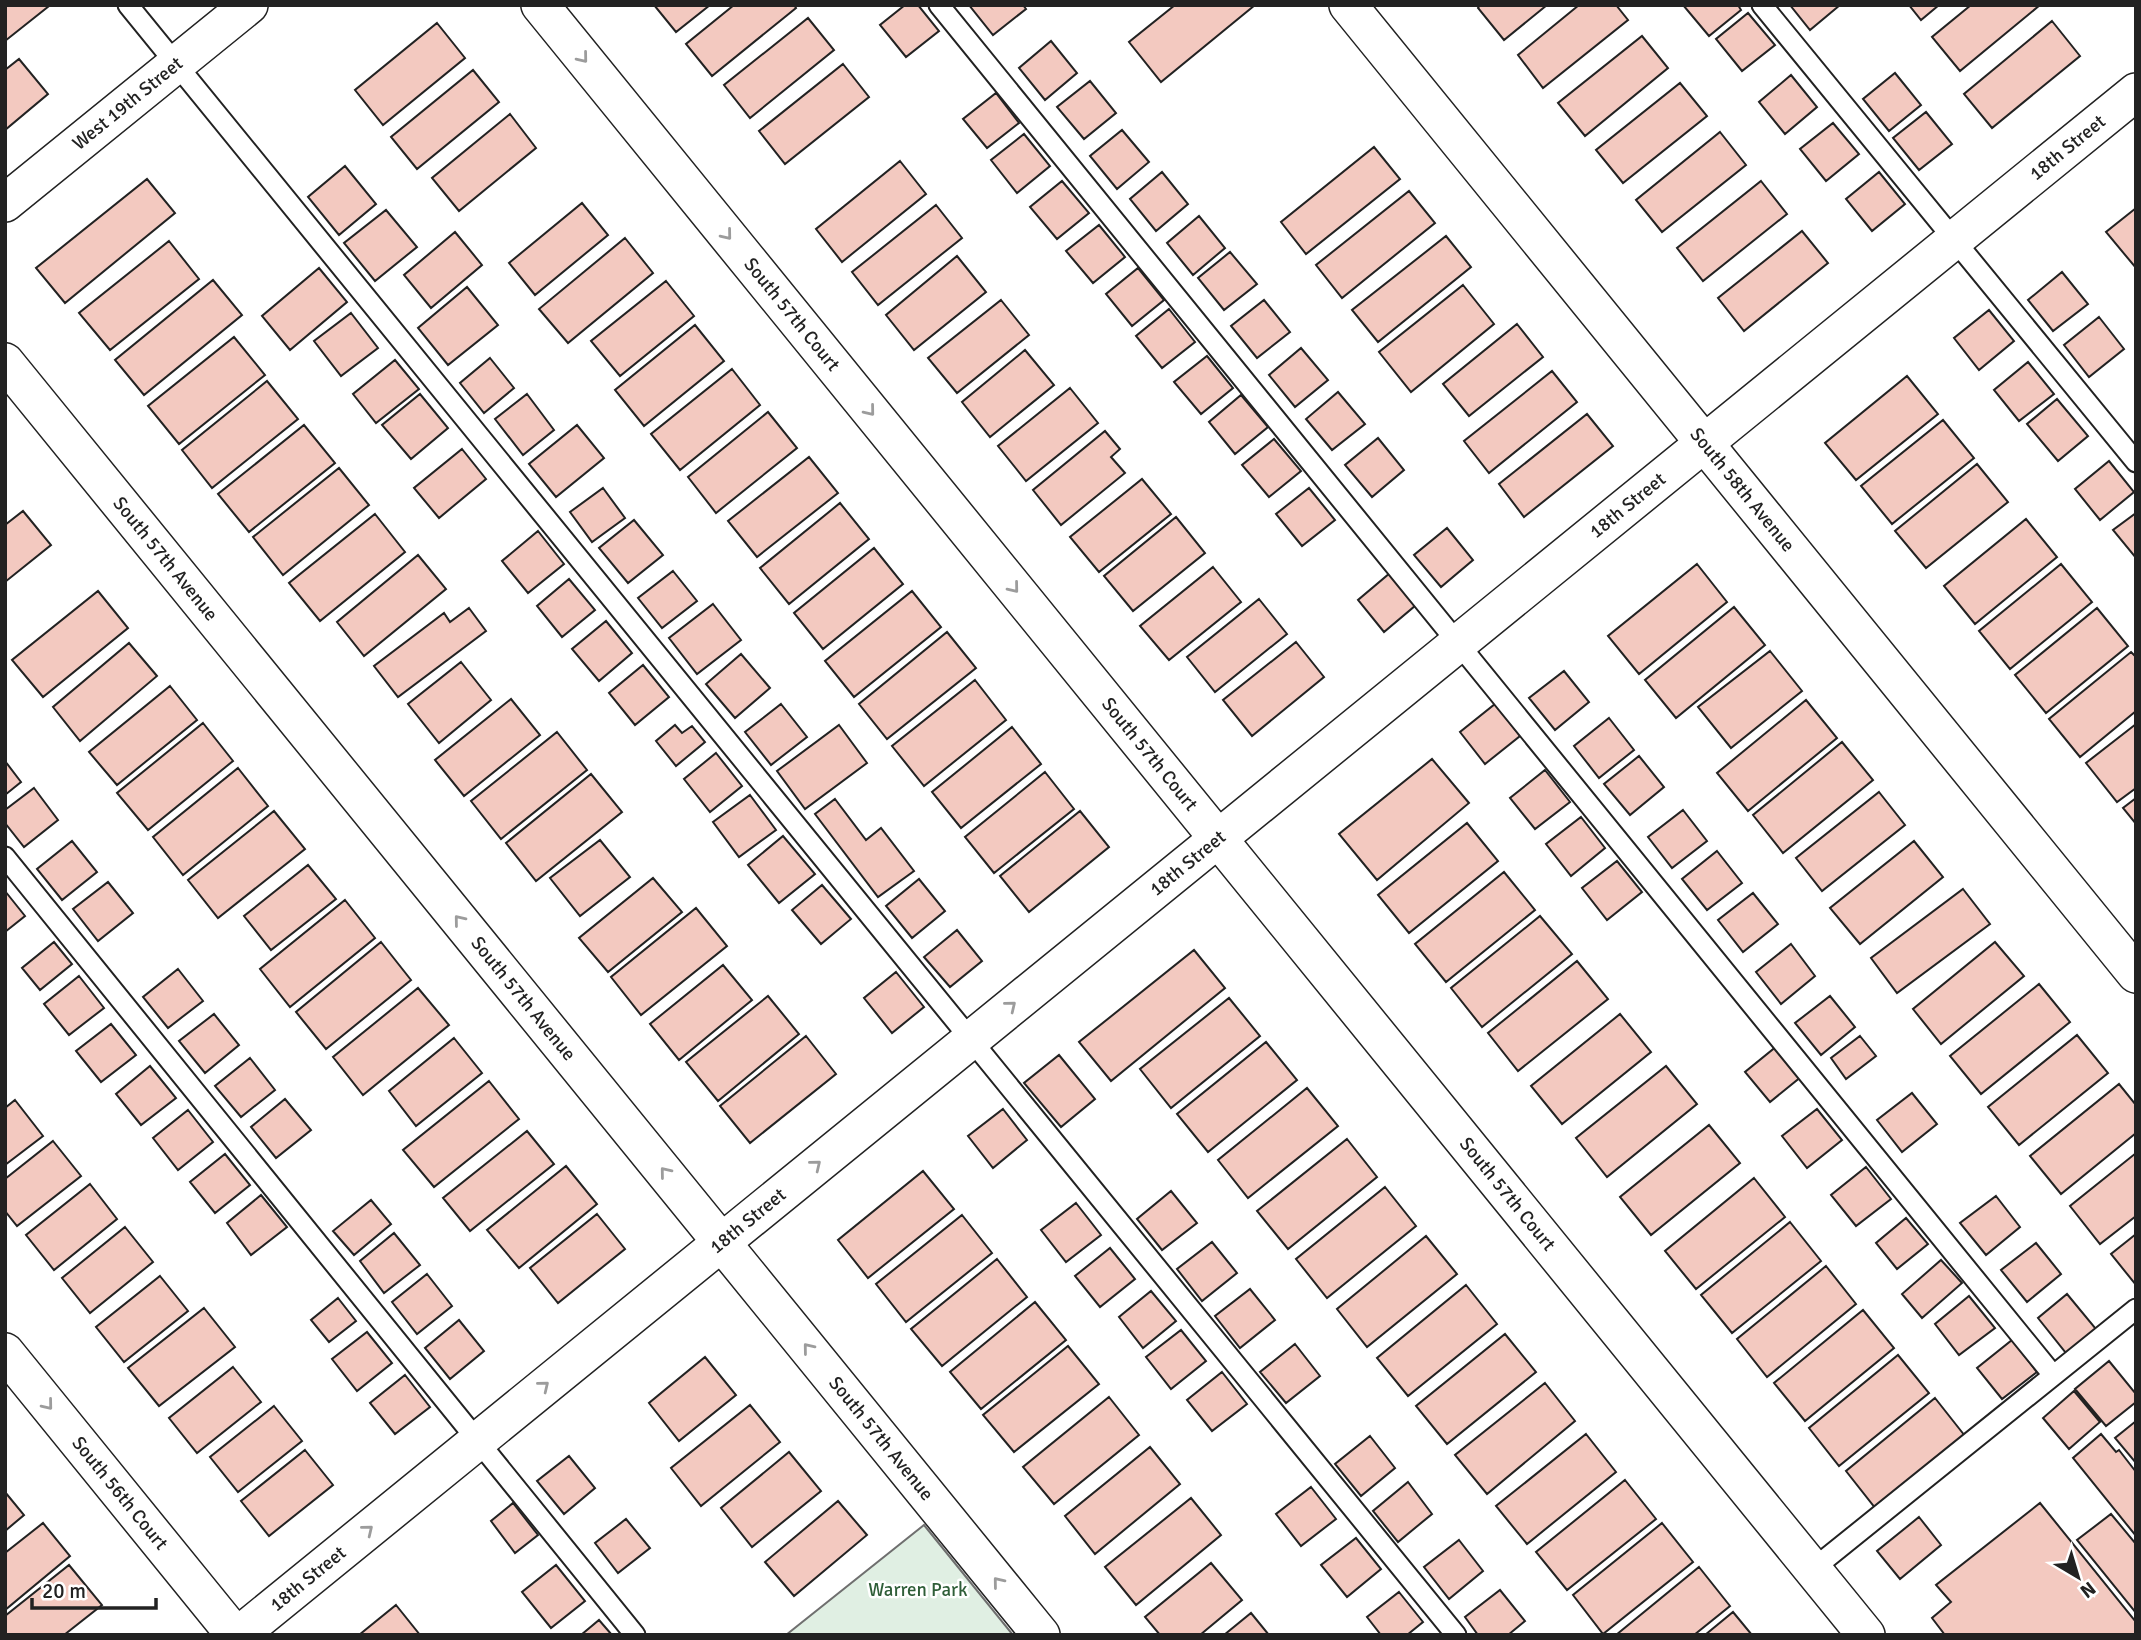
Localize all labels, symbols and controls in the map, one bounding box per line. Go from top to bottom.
street label: West 19th Street [68,51,188,155]
one-way arrow [575,51,588,63]
street label: 18th Street [2025,109,2111,186]
one-way arrow [719,226,731,239]
street label: South 57th Court [738,253,845,376]
one-way arrow [862,404,875,416]
street label: South 58th Avenue [1685,423,1800,557]
street label: 18th Street [1585,467,1671,544]
street label: South 57th Avenue [108,492,223,626]
one-way arrow [1006,579,1018,592]
street label: South 57th Court [1096,693,1203,816]
street label: 18th Street [1145,825,1231,901]
one-way arrow [455,915,467,928]
street label: South 57th Avenue [466,932,581,1066]
one-way arrow [1004,1002,1016,1015]
street label: South 57th Court [1454,1133,1561,1256]
one-way arrow [808,1161,820,1174]
one-way arrow [660,1167,673,1179]
street label: 18th Street [705,1183,791,1259]
one-way arrow [804,1344,816,1357]
street label: South 57th Avenue [823,1372,939,1506]
one-way arrow [536,1382,549,1394]
one-way arrow [40,1398,53,1410]
street label: South 56th Court [66,1432,173,1555]
one-way arrow [360,1525,372,1538]
street label: 18th Street [265,1541,351,1617]
north arrow [2043,1542,2113,1612]
scale bar [32,1566,156,1610]
text: N [2075,1576,2100,1603]
one-way arrow [994,1577,1006,1590]
text: 20 m [42,1578,86,1604]
park label: Warren Park [868,1578,968,1602]

